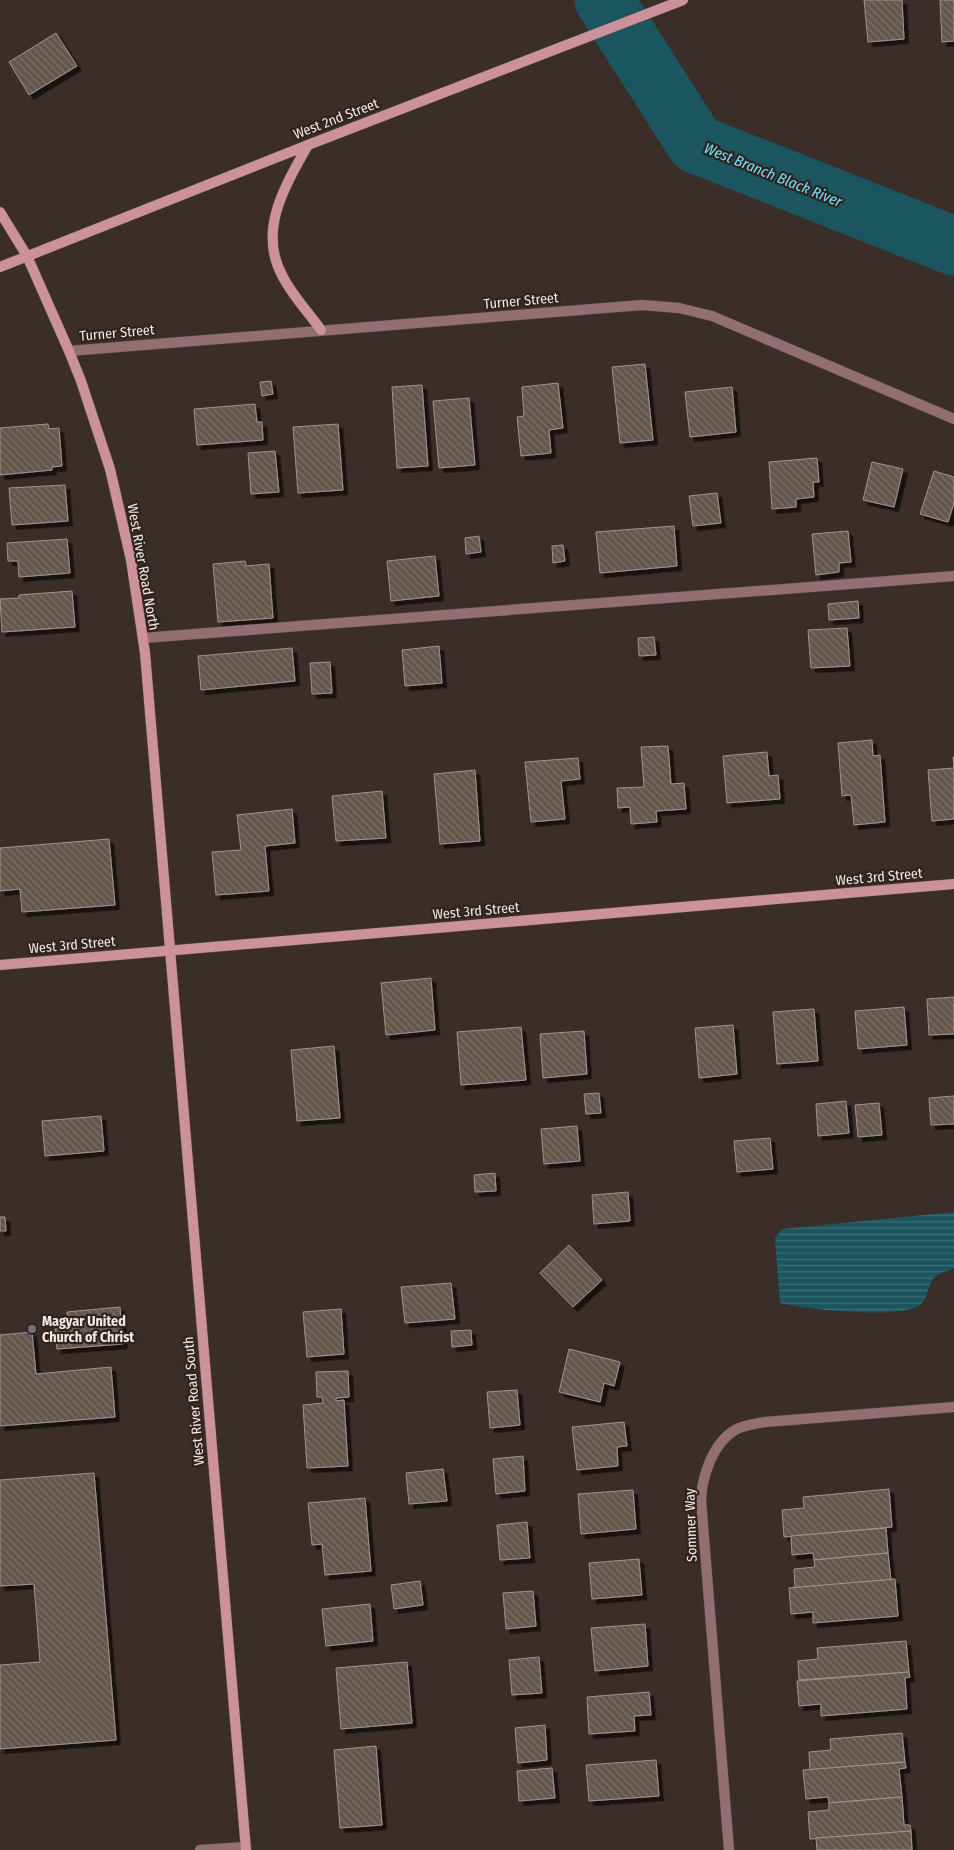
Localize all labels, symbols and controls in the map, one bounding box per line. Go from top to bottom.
street label: West 2nd Street [291,95,381,143]
water label: West Branch Black River [701,139,845,211]
street label: Turner Street [483,289,560,313]
street label: Turner Street [79,321,156,345]
street label: West River Road North [123,502,163,632]
street label: West 3rd Street [835,865,924,889]
street label: West 3rd Street [432,899,521,923]
street label: West 3rd Street [28,933,117,957]
place label: Magyar United Church of Christ [42,1313,135,1346]
marker: Magyar United Church of Christ [26,1323,38,1335]
street label: West River Road South [180,1336,208,1466]
street label: Sommer Way [681,1487,701,1562]

